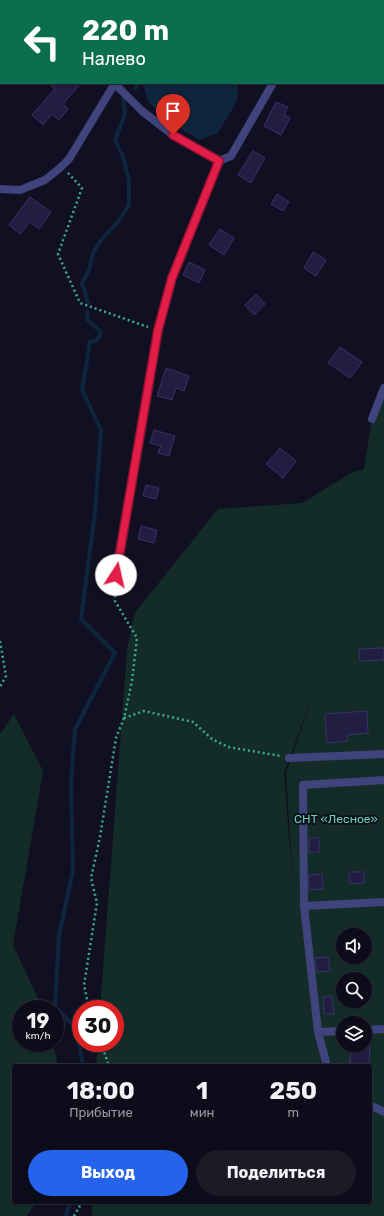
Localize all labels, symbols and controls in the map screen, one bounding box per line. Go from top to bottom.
text: 220 m [82,14,169,47]
icon: left [16,16,68,68]
text: Налево [82,48,146,70]
pin [156,94,190,135]
icon: arrive [162,100,184,122]
position arrow [95,554,137,596]
park label: СНТ «Лесное» [294,812,378,826]
map controls [336,928,372,1052]
button: sound [336,928,372,964]
button: search [336,972,372,1008]
speed limit sign: 30 [72,1000,124,1052]
text: 19 [27,1009,49,1033]
button: layers [336,1016,372,1052]
text: km/h [26,1030,50,1042]
text: 18:00 [67,1077,135,1105]
text: 1 [196,1077,208,1105]
text: 250 [270,1077,317,1105]
text: Прибытие [69,1105,133,1120]
text: мин [190,1105,215,1120]
text: m [287,1105,299,1120]
button: Выход [28,1150,188,1196]
button: Поделиться [196,1150,356,1196]

